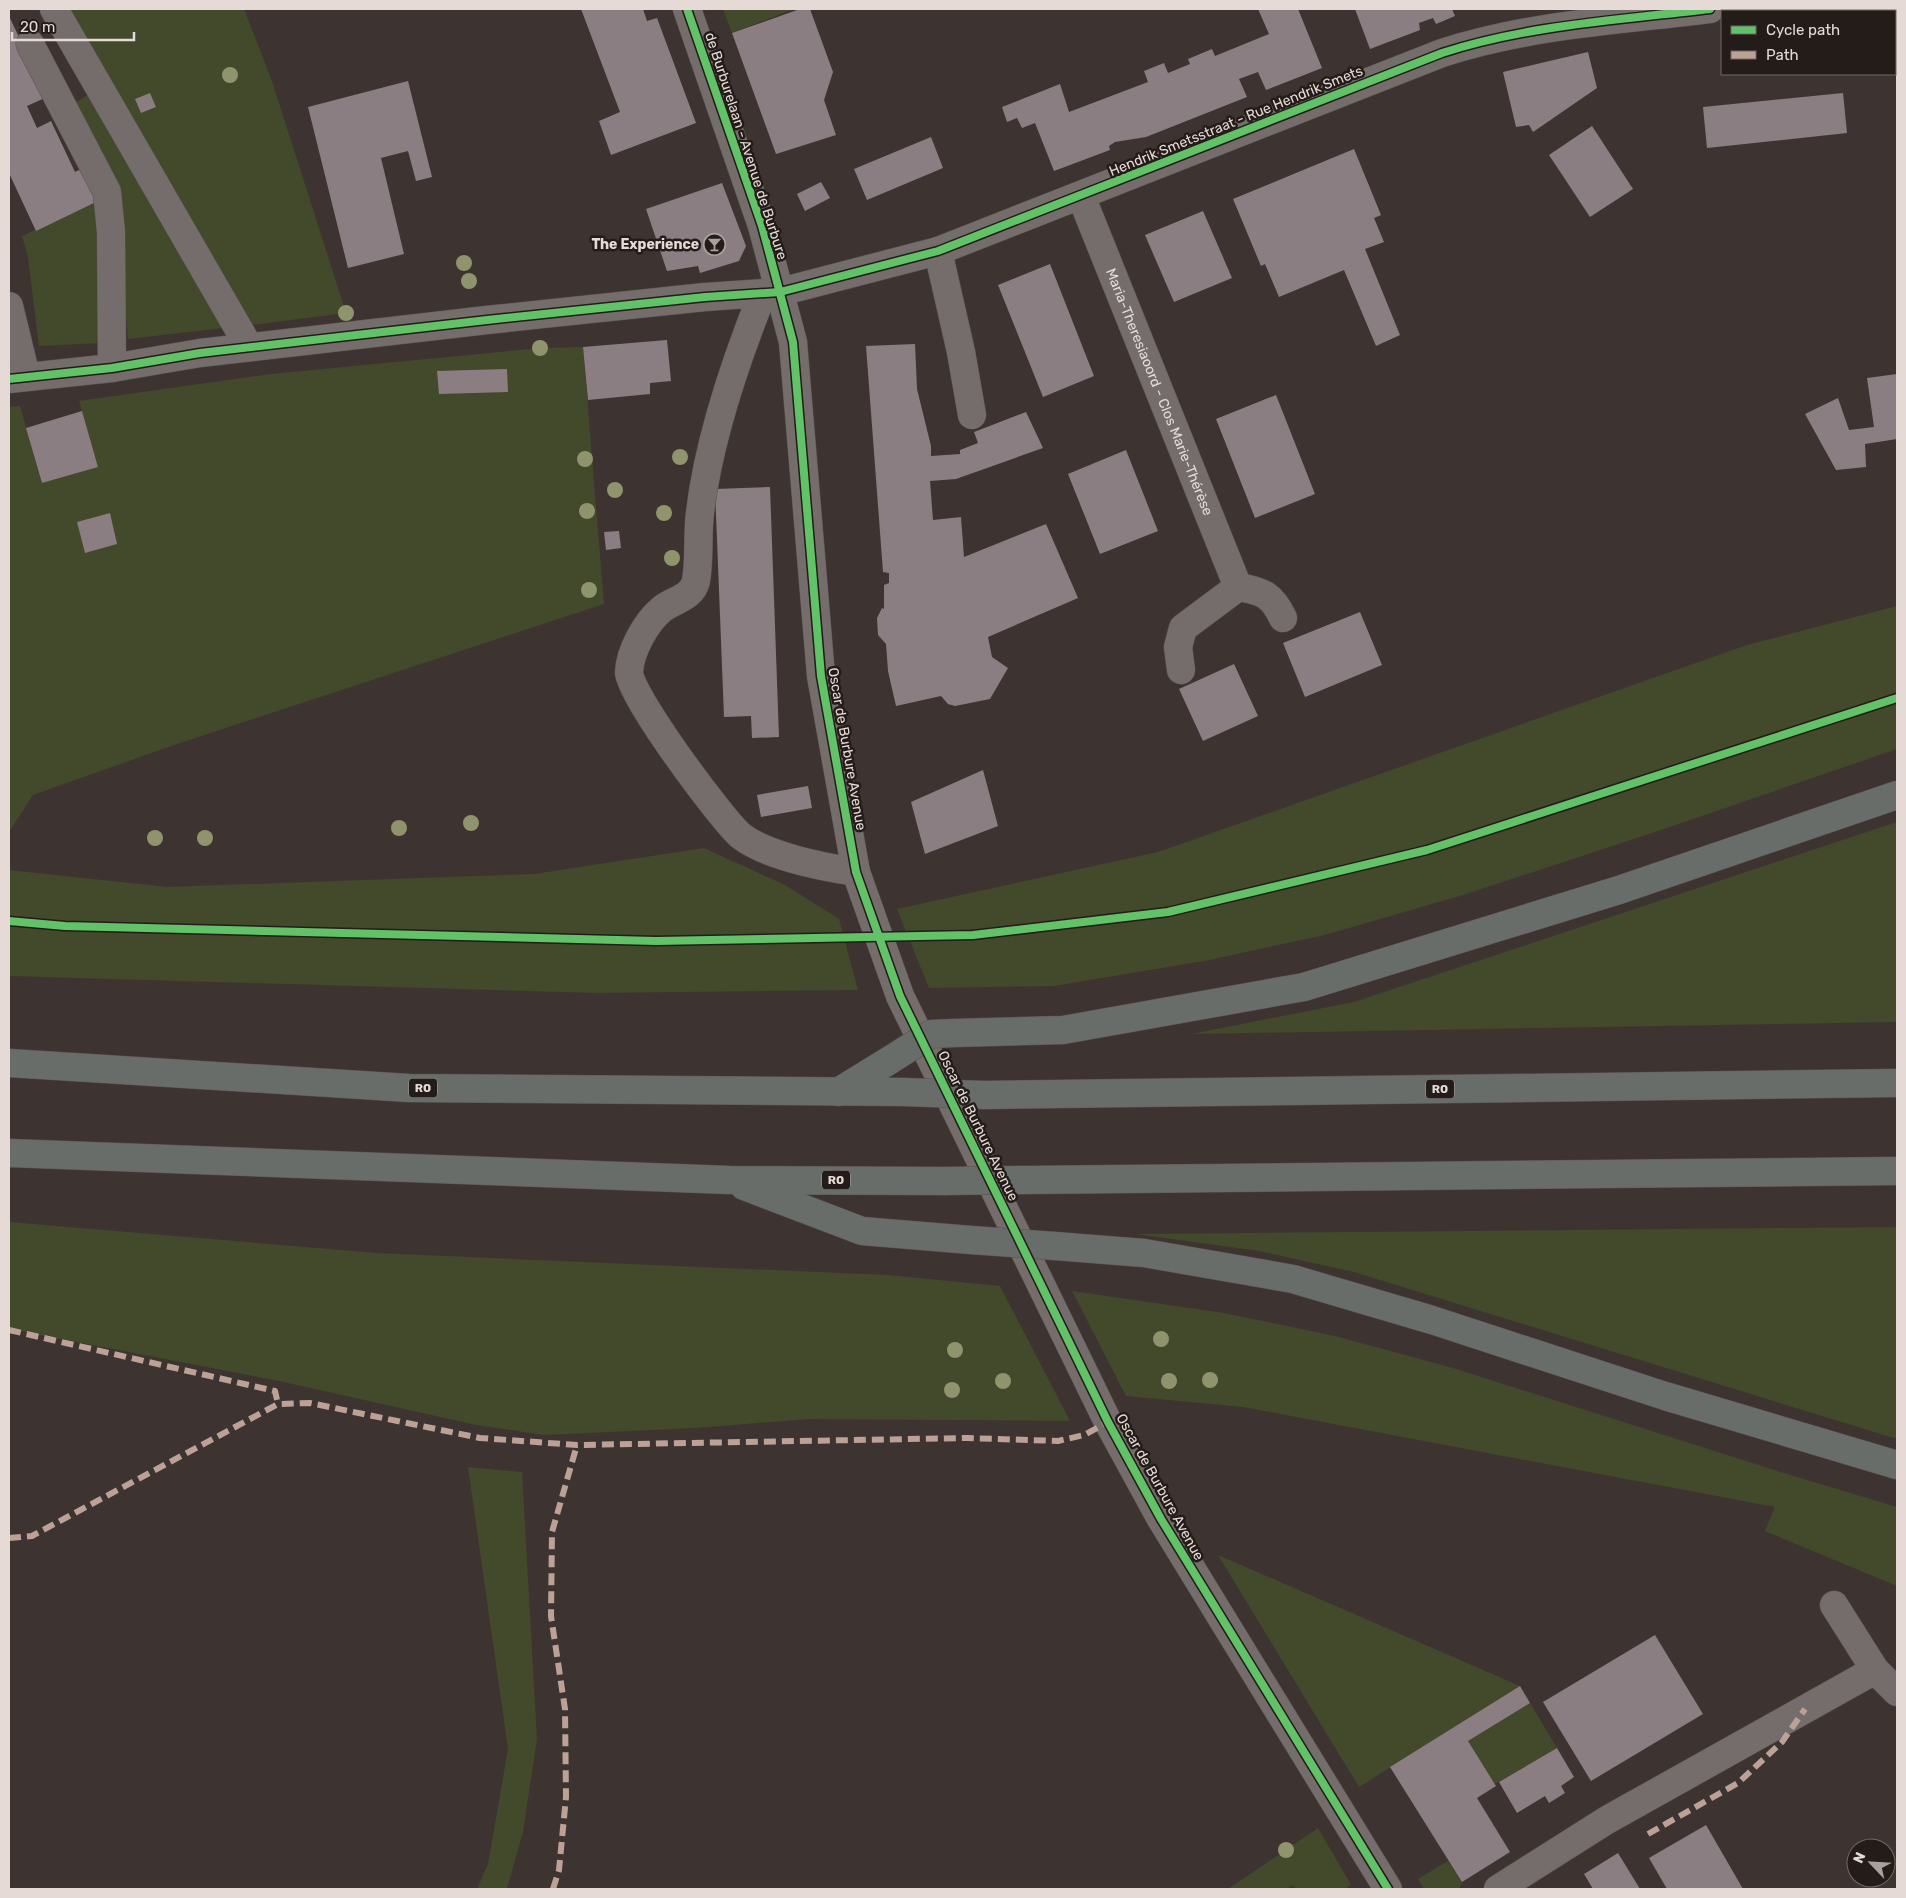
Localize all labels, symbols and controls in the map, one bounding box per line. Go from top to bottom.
scale bar [12,10,135,42]
legend [1721,10,1896,75]
text: 20 m [20,18,55,36]
text: Cycle path [1766,21,1840,39]
street label: de Burburelaan - Avenue de Burbure [701,30,791,262]
text: Path [1766,46,1799,64]
street label: Hendrik Smetsstraat - Rue Hendrik Smets [1107,62,1365,180]
bar icon: The Experience [703,232,727,256]
place label: The Experience [591,236,699,253]
street label: Maria-Theresiaoord - Clos Marie-Thérèse [1102,266,1217,518]
street label: Oscar de Burbure Avenue [824,666,870,832]
street label: Oscar de Burbure Avenue [934,1048,1022,1204]
road number: R0 [409,1078,437,1098]
road number: R0 [1426,1080,1454,1098]
road number: R0 [822,1170,850,1190]
street label: Oscar de Burbure Avenue [1113,1411,1208,1563]
north arrow [1846,1838,1896,1888]
text: N [1850,1850,1870,1866]

